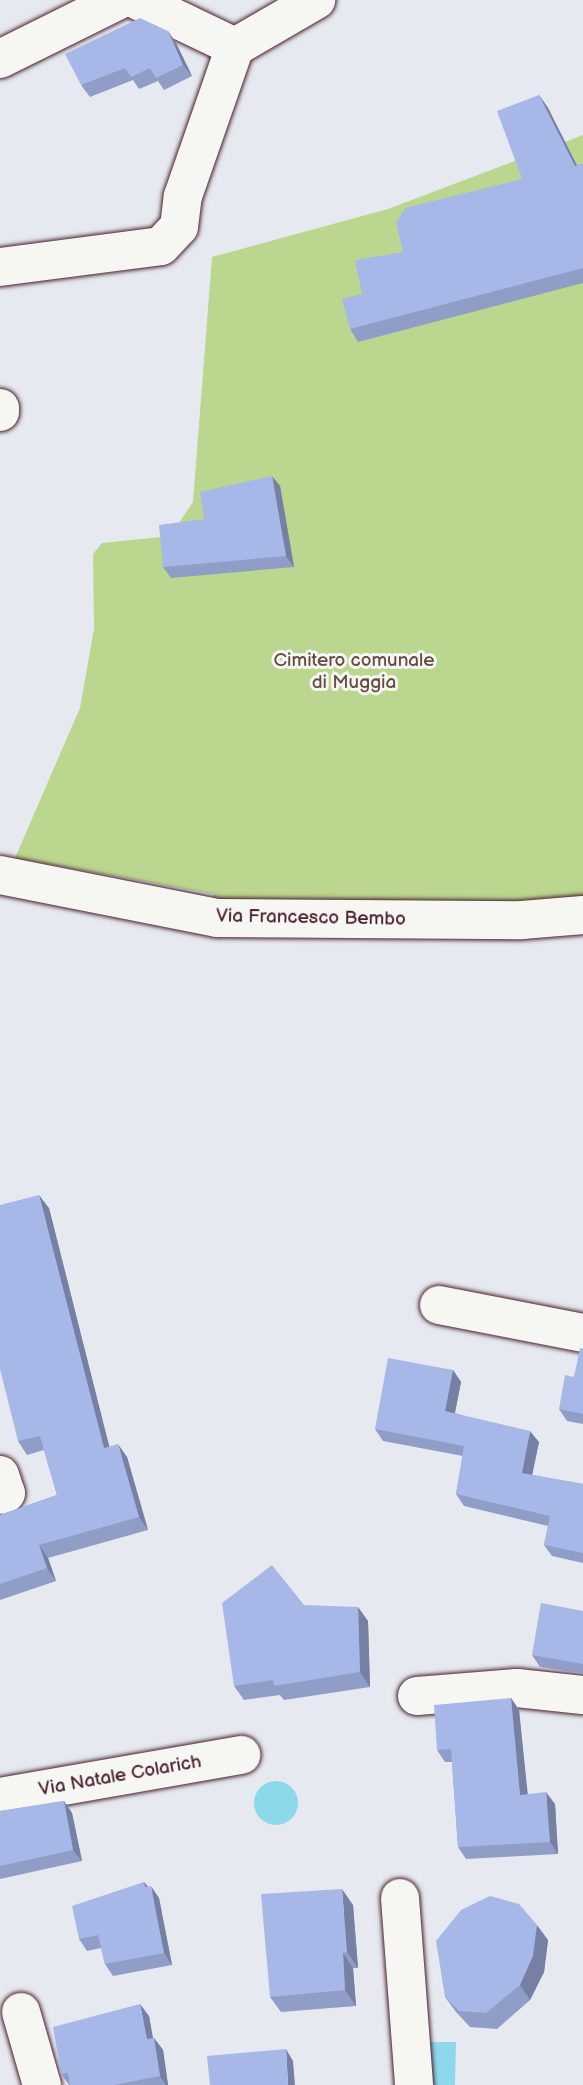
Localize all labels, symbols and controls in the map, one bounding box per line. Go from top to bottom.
park label: Cimitero comunale di Muggia [274,650,434,694]
street label: Via Francesco Bembo [216,905,406,931]
street label: Via Natale Colarich [37,1750,203,1802]

